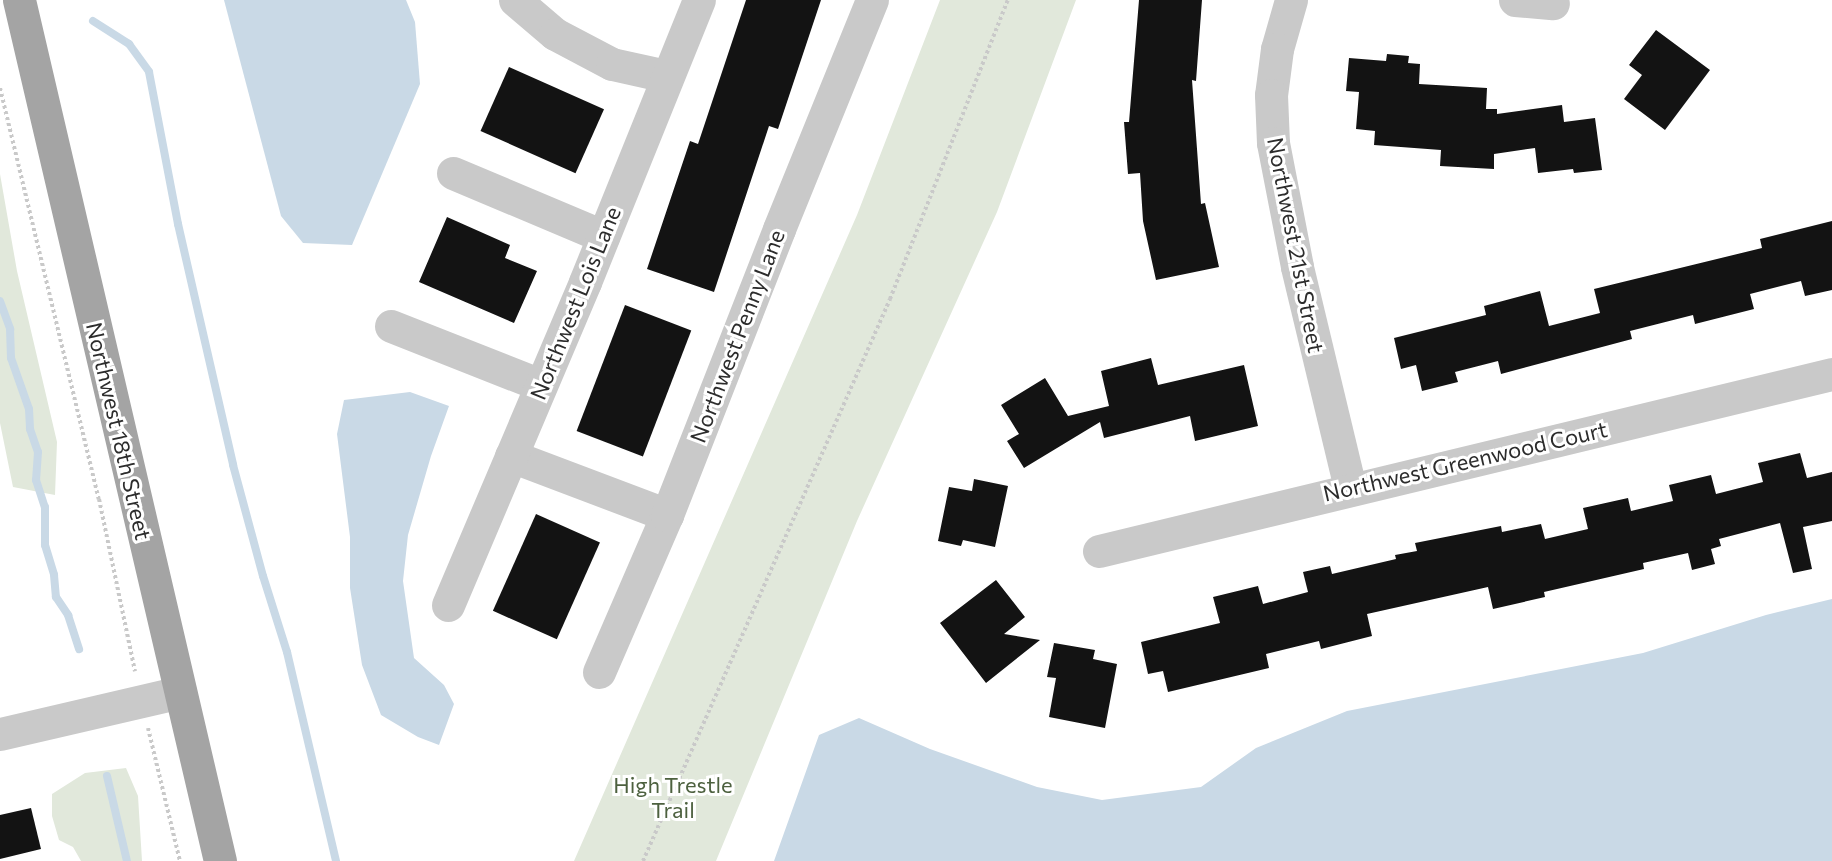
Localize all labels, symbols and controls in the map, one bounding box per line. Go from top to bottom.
street label: Northwest 21st Street [1262,135,1330,355]
street label: Northwest Lois Lane [524,203,626,403]
street label: Northwest Penny Lane [684,226,790,446]
street label: Northwest 18th Street [81,320,157,542]
street label: Northwest Greenwood Court [1320,415,1610,507]
park label: High Trestle Trail [613,771,733,822]

